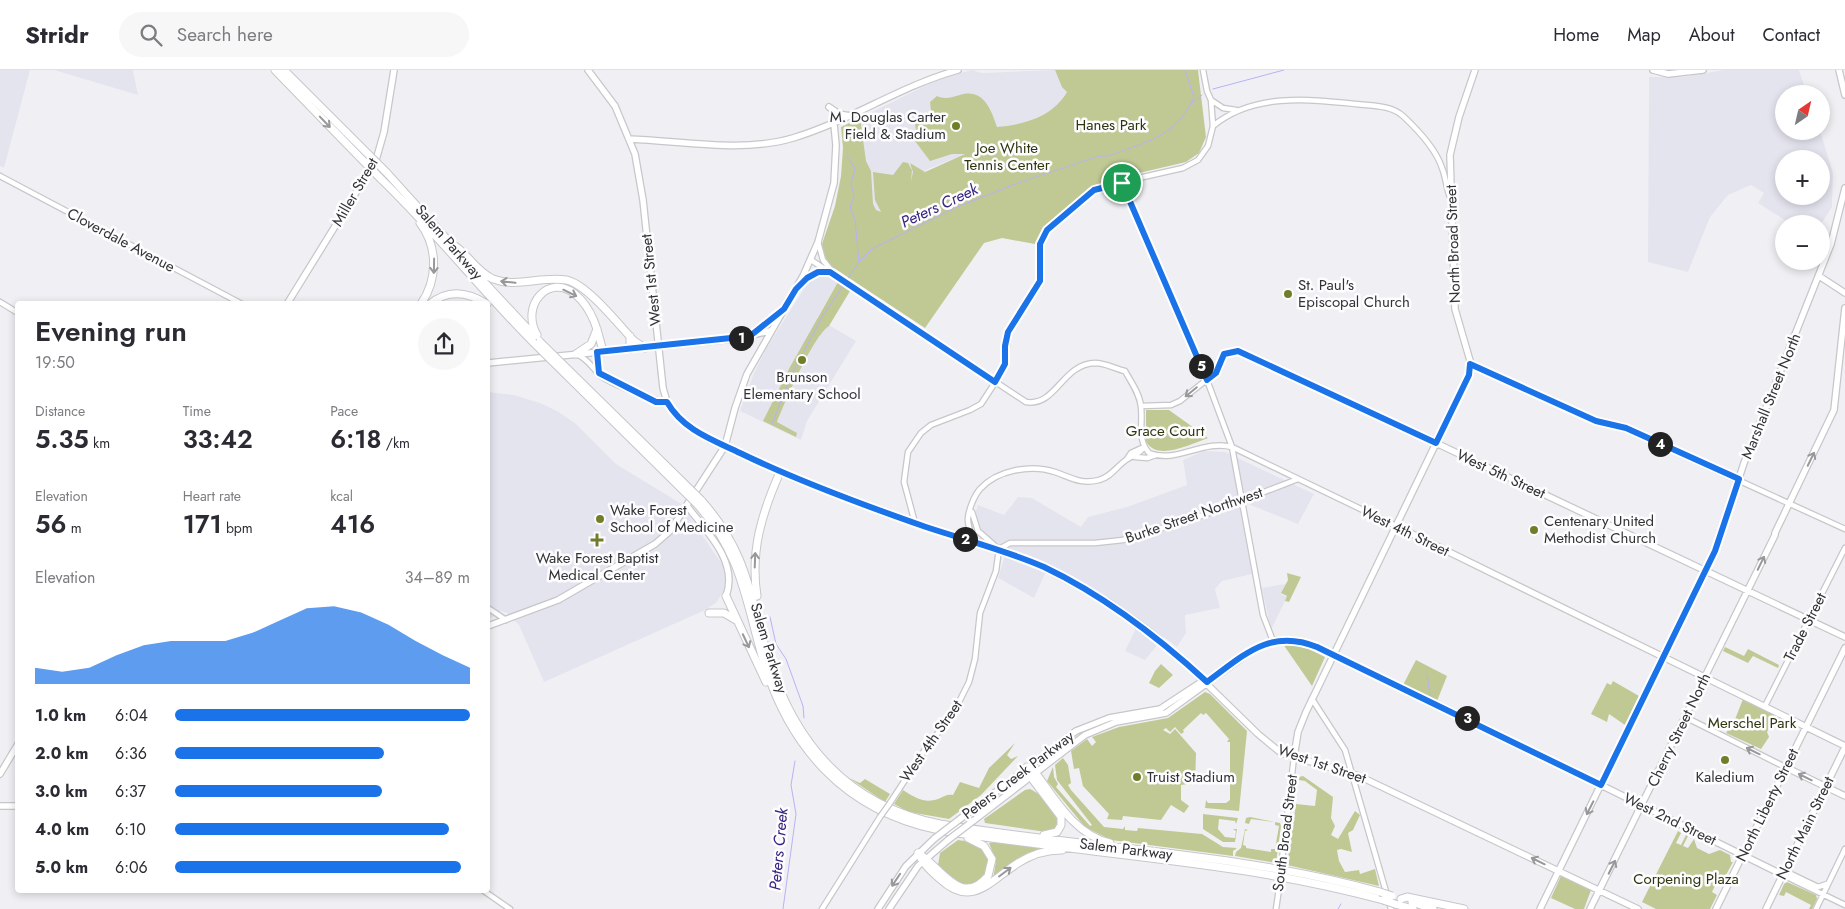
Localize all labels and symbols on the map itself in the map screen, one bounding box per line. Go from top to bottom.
north arrow [1775,85,1830,140]
place label: M. Douglas Carter Field & Stadium [830,106,947,145]
park label: Hanes Park [1076,114,1147,136]
one-way arrow [319,116,331,128]
marker: M. Douglas Carter Field & Stadium [950,120,962,132]
park label: Joe White Tennis Center [964,137,1051,176]
street label: Miller Street [326,153,384,230]
pin [1101,162,1143,204]
water label: Peters Creek [897,177,983,233]
street label: North Broad Street [1440,184,1466,304]
street label: Salem Parkway [410,199,488,285]
street label: Cloverdale Avenue [63,202,179,278]
street label: West 1st Street [635,233,667,327]
one-way arrow [429,257,438,273]
place label: St. Paul's Episcopal Church [1298,274,1410,313]
one-way arrow [500,277,516,287]
one-way arrow [562,288,577,298]
marker: St. Paul's Episcopal Church [1282,288,1294,300]
pin: 1 [728,326,754,350]
street label: Marshall Street North [1736,330,1806,462]
marker: Brunson Elementary School [796,354,808,366]
pin: 5 [1188,354,1214,378]
place label: Brunson Elementary School [743,366,861,405]
one-way arrow [1185,387,1198,398]
park label: Grace Court [1126,420,1205,442]
pin: 4 [1648,432,1672,456]
street label: West 5th Street [1453,444,1549,504]
one-way arrow [1806,452,1816,467]
street label: Burke Street Northwest [1122,481,1266,549]
place label: Wake Forest School of Medicine [610,499,734,538]
street label: West 4th Street [1357,500,1453,562]
place label: Centenary United Methodist Church [1544,510,1656,549]
marker: Wake Forest School of Medicine [594,513,606,525]
marker: Centenary United Methodist Church [1528,524,1540,536]
pin: 2 [952,526,978,552]
marker: Wake Forest Baptist Medical Center [590,533,604,547]
place label: Wake Forest Baptist Medical Center [536,547,659,586]
one-way arrow [750,553,760,569]
one-way arrow [1757,556,1767,571]
street label: Trade Street [1778,588,1832,665]
street label: Salem Parkway [745,600,793,696]
one-way arrow [742,633,752,648]
street label: Cherry Street North [1642,669,1716,791]
street label: West 4th Street [894,695,968,787]
pin: 3 [1454,706,1480,730]
park label: Merschel Park [1708,712,1797,734]
street label: Peters Creek Parkway [957,725,1079,824]
street label: West 1st Street [1275,739,1370,790]
street label: North Liberty Street [1730,744,1804,865]
one-way arrow [1746,746,1761,756]
marker: Kaledium [1719,754,1731,766]
place label: Truist Stadium [1147,766,1235,788]
place label: Kaledium [1696,766,1754,788]
marker: Truist Stadium [1131,771,1143,783]
street label: North Main Street [1770,772,1840,883]
one-way arrow [1798,772,1813,781]
street label: South Broad Street [1267,773,1303,893]
street label: West 2nd Street [1620,787,1720,851]
one-way arrow [1585,800,1594,815]
water label: Peters Creek [763,806,794,891]
street label: Salem Parkway [1078,832,1174,866]
one-way arrow [1531,856,1546,866]
one-way arrow [1607,860,1617,875]
one-way arrow [998,867,1012,877]
park label: Corpening Plaza [1633,868,1739,890]
one-way arrow [891,873,901,887]

